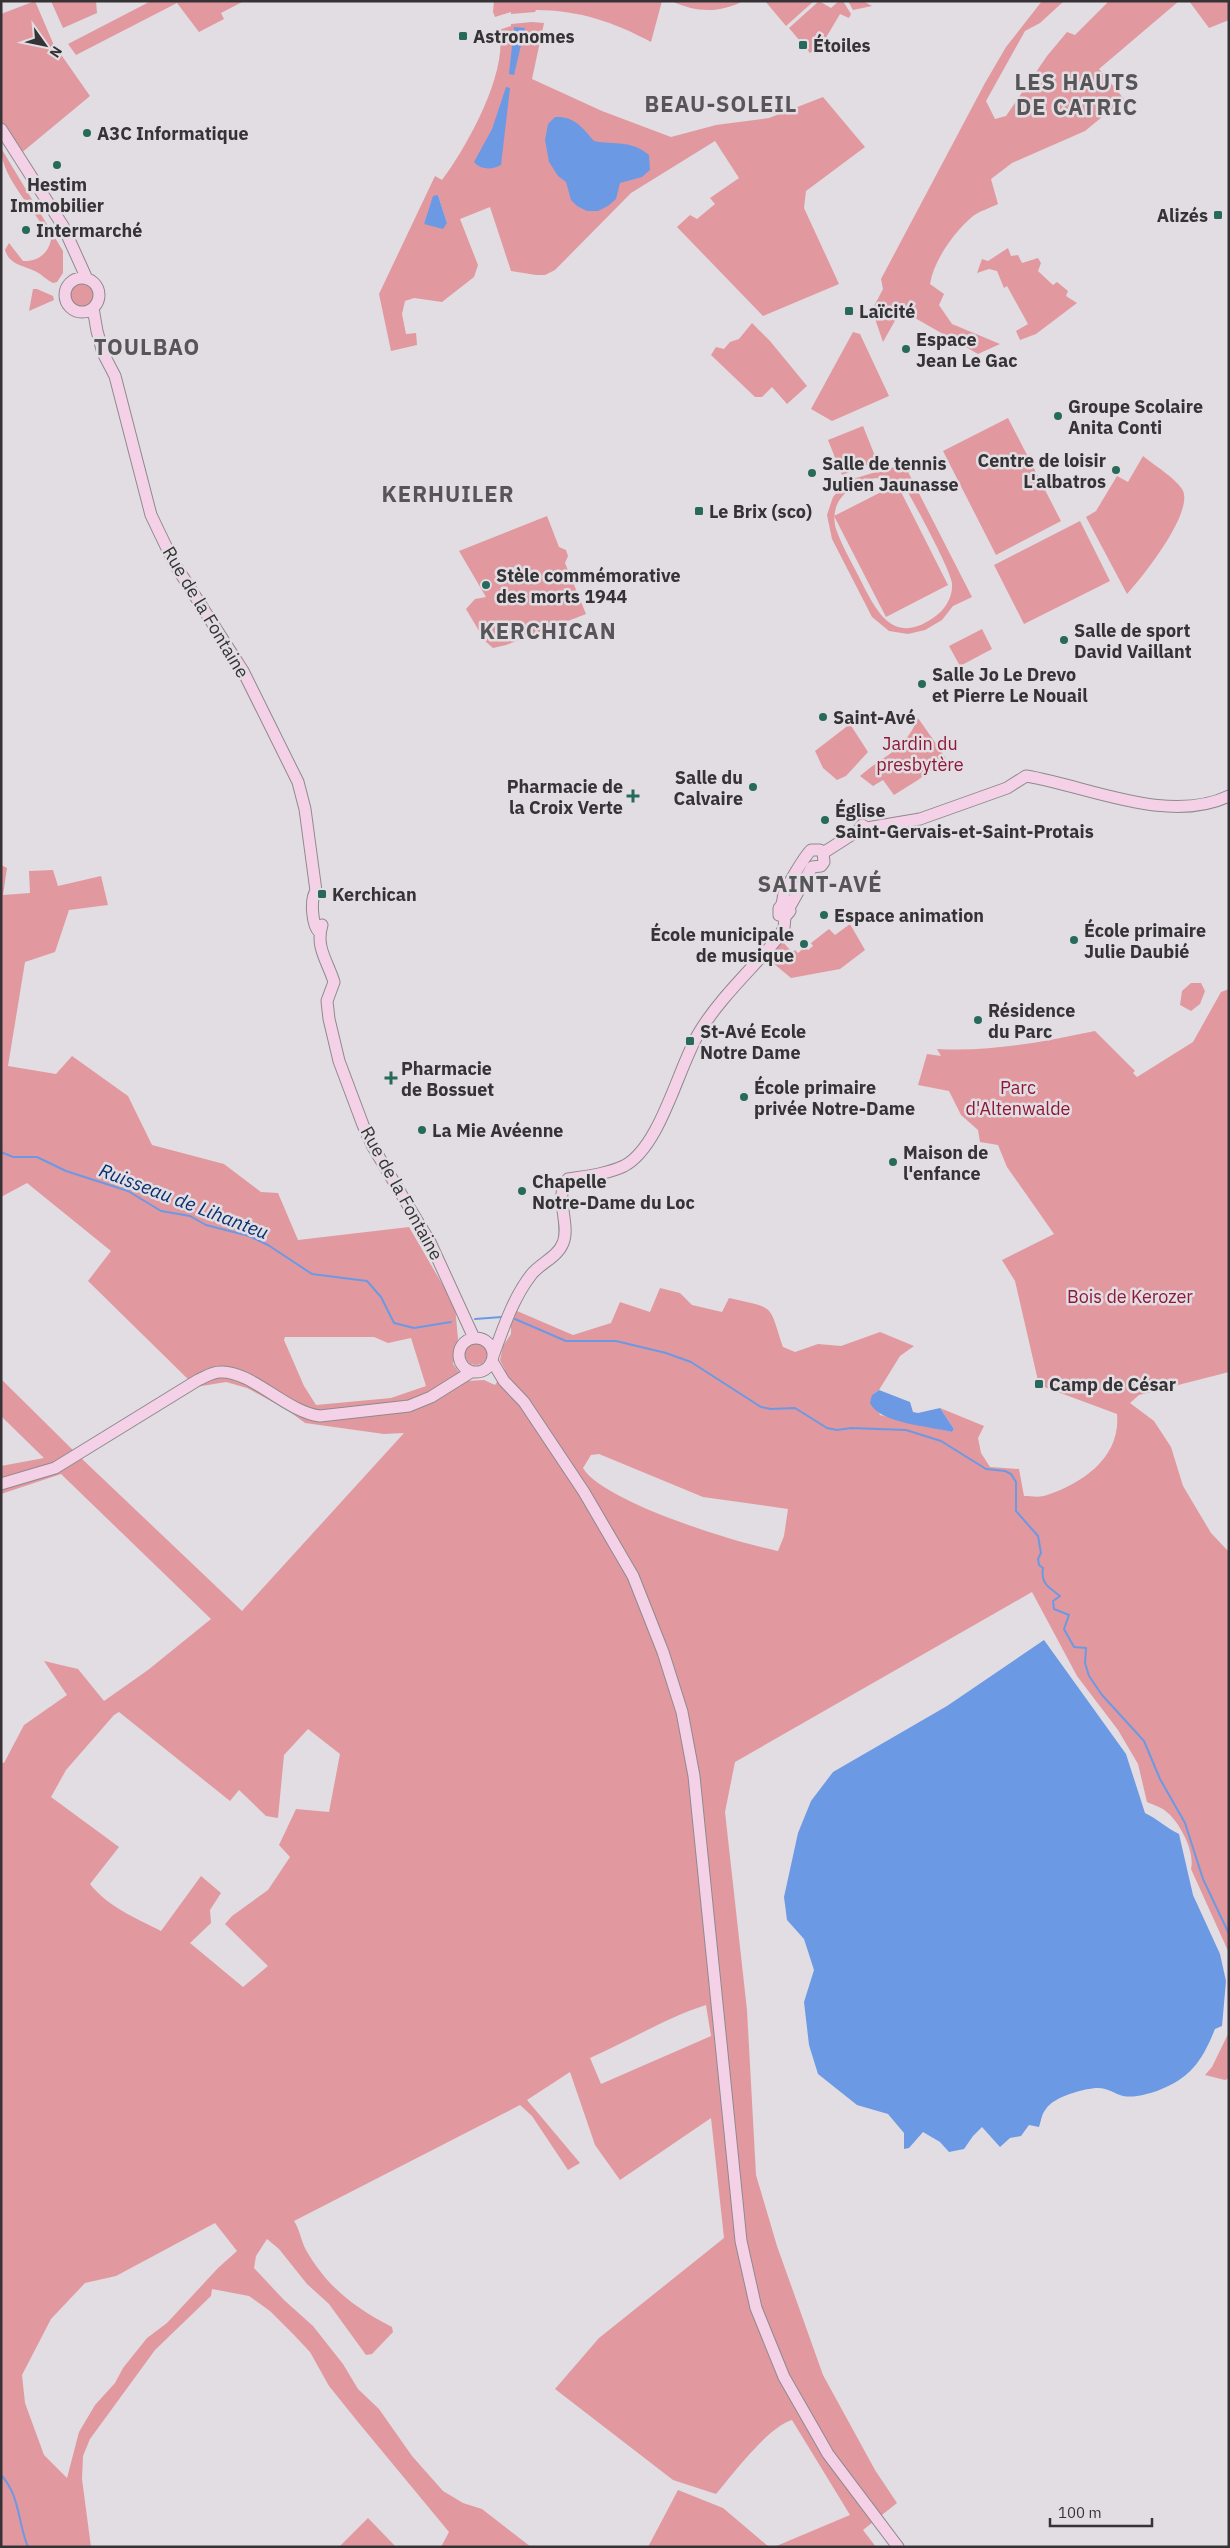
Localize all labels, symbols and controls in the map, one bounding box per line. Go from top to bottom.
north arrow [20,20,70,70]
place label: Astronomes [473,25,575,48]
marker: Astronomes [457,30,469,42]
place label: Étoiles [813,33,871,57]
marker: Étoiles [797,39,809,51]
text: N [46,43,66,61]
district label: LES HAUTS DE CATRIC [1015,67,1139,121]
district label: BEAU-SOLEIL [645,89,797,118]
place label: A3C Informatique [97,122,249,145]
marker: A3C Informatique [81,127,93,139]
marker: Hestim Immobilier [51,159,63,171]
place label: Hestim Immobilier [10,173,104,217]
place label: Alizés [1157,204,1208,227]
marker: Alizés [1212,209,1224,221]
place label: Intermarché [36,219,142,242]
marker: Intermarché [20,224,32,236]
place label: Laïcité [859,300,915,323]
marker: Laïcité [843,305,855,317]
place label: Espace Jean Le Gac [916,328,1018,372]
district label: TOULBAO [94,332,200,361]
marker: Espace Jean Le Gac [900,343,912,355]
place label: Groupe Scolaire Anita Conti [1068,395,1203,439]
marker: Groupe Scolaire Anita Conti [1052,410,1064,422]
place label: Centre de loisir L'albatros [977,449,1106,493]
place label: Salle de tennis Julien Jaunasse [822,452,959,496]
marker: Centre de loisir L'albatros [1110,464,1122,476]
marker: Salle de tennis Julien Jaunasse [806,467,818,479]
district label: KERHUILER [381,479,515,508]
place label: Le Brix (sco) [709,500,812,523]
marker: Le Brix (sco) [693,505,705,517]
street label: Rue de la Fontaine [158,542,254,682]
place label: Stèle commémorative des morts 1944 [496,564,681,608]
marker: Stèle commémorative des morts 1944 [480,579,492,591]
district label: KERCHICAN [479,616,617,645]
place label: Salle de sport David Vaillant [1074,619,1192,663]
marker: Salle de sport David Vaillant [1058,634,1070,646]
place label: Salle Jo Le Drevo et Pierre Le Nouail [932,663,1088,707]
marker: Salle Jo Le Drevo et Pierre Le Nouail [916,678,928,690]
place label: Saint-Avé [833,706,916,729]
marker: Saint-Avé [817,711,829,723]
park label: Jardin du presbytère [876,732,964,776]
place label: Salle du Calvaire [673,766,743,810]
place label: Pharmacie de la Croix Verte [507,775,623,819]
marker: Salle du Calvaire [747,781,759,793]
marker: Pharmacie de la Croix Verte [627,790,639,802]
place label: Église Saint-Gervais-et-Saint-Protais [835,798,1094,843]
marker: Église Saint-Gervais-et-Saint-Protais [819,814,831,826]
district label: SAINT-AVÉ [757,869,883,898]
place label: Kerchican [332,883,417,906]
marker: Kerchican [316,888,328,900]
place label: Espace animation [834,904,984,927]
marker: Espace animation [818,909,830,921]
place label: École primaire Julie Daubié [1084,918,1206,963]
place label: École municipale de musique [650,922,794,967]
marker: École primaire Julie Daubié [1068,934,1080,946]
marker: École municipale de musique [798,938,810,950]
place label: Résidence du Parc [988,999,1075,1043]
marker: Résidence du Parc [972,1014,984,1026]
place label: St-Avé Ecole Notre Dame [700,1020,806,1064]
marker: St-Avé Ecole Notre Dame [684,1035,696,1047]
place label: Pharmacie de Bossuet [401,1057,494,1101]
marker: Pharmacie de Bossuet [385,1072,397,1084]
place label: École primaire privée Notre-Dame [754,1075,915,1120]
park label: Parc d'Altenwalde [966,1076,1071,1120]
marker: École primaire privée Notre-Dame [738,1091,750,1103]
place label: La Mie Avéenne [432,1119,564,1142]
street label: Rue de la Fontaine [356,1122,448,1264]
marker: La Mie Avéenne [416,1124,428,1136]
place label: Maison de l'enfance [903,1141,988,1185]
marker: Maison de l'enfance [887,1156,899,1168]
water label: Ruisseau de Lihanteu [96,1158,272,1244]
place label: Chapelle Notre-Dame du Loc [532,1170,695,1214]
marker: Chapelle Notre-Dame du Loc [516,1185,528,1197]
park label: Bois de Kerozer [1067,1285,1193,1308]
place label: Camp de César [1049,1373,1176,1396]
marker: Camp de César [1033,1378,1045,1390]
scale bar [1050,2496,1152,2528]
text: 100 m [1058,2503,1102,2522]

